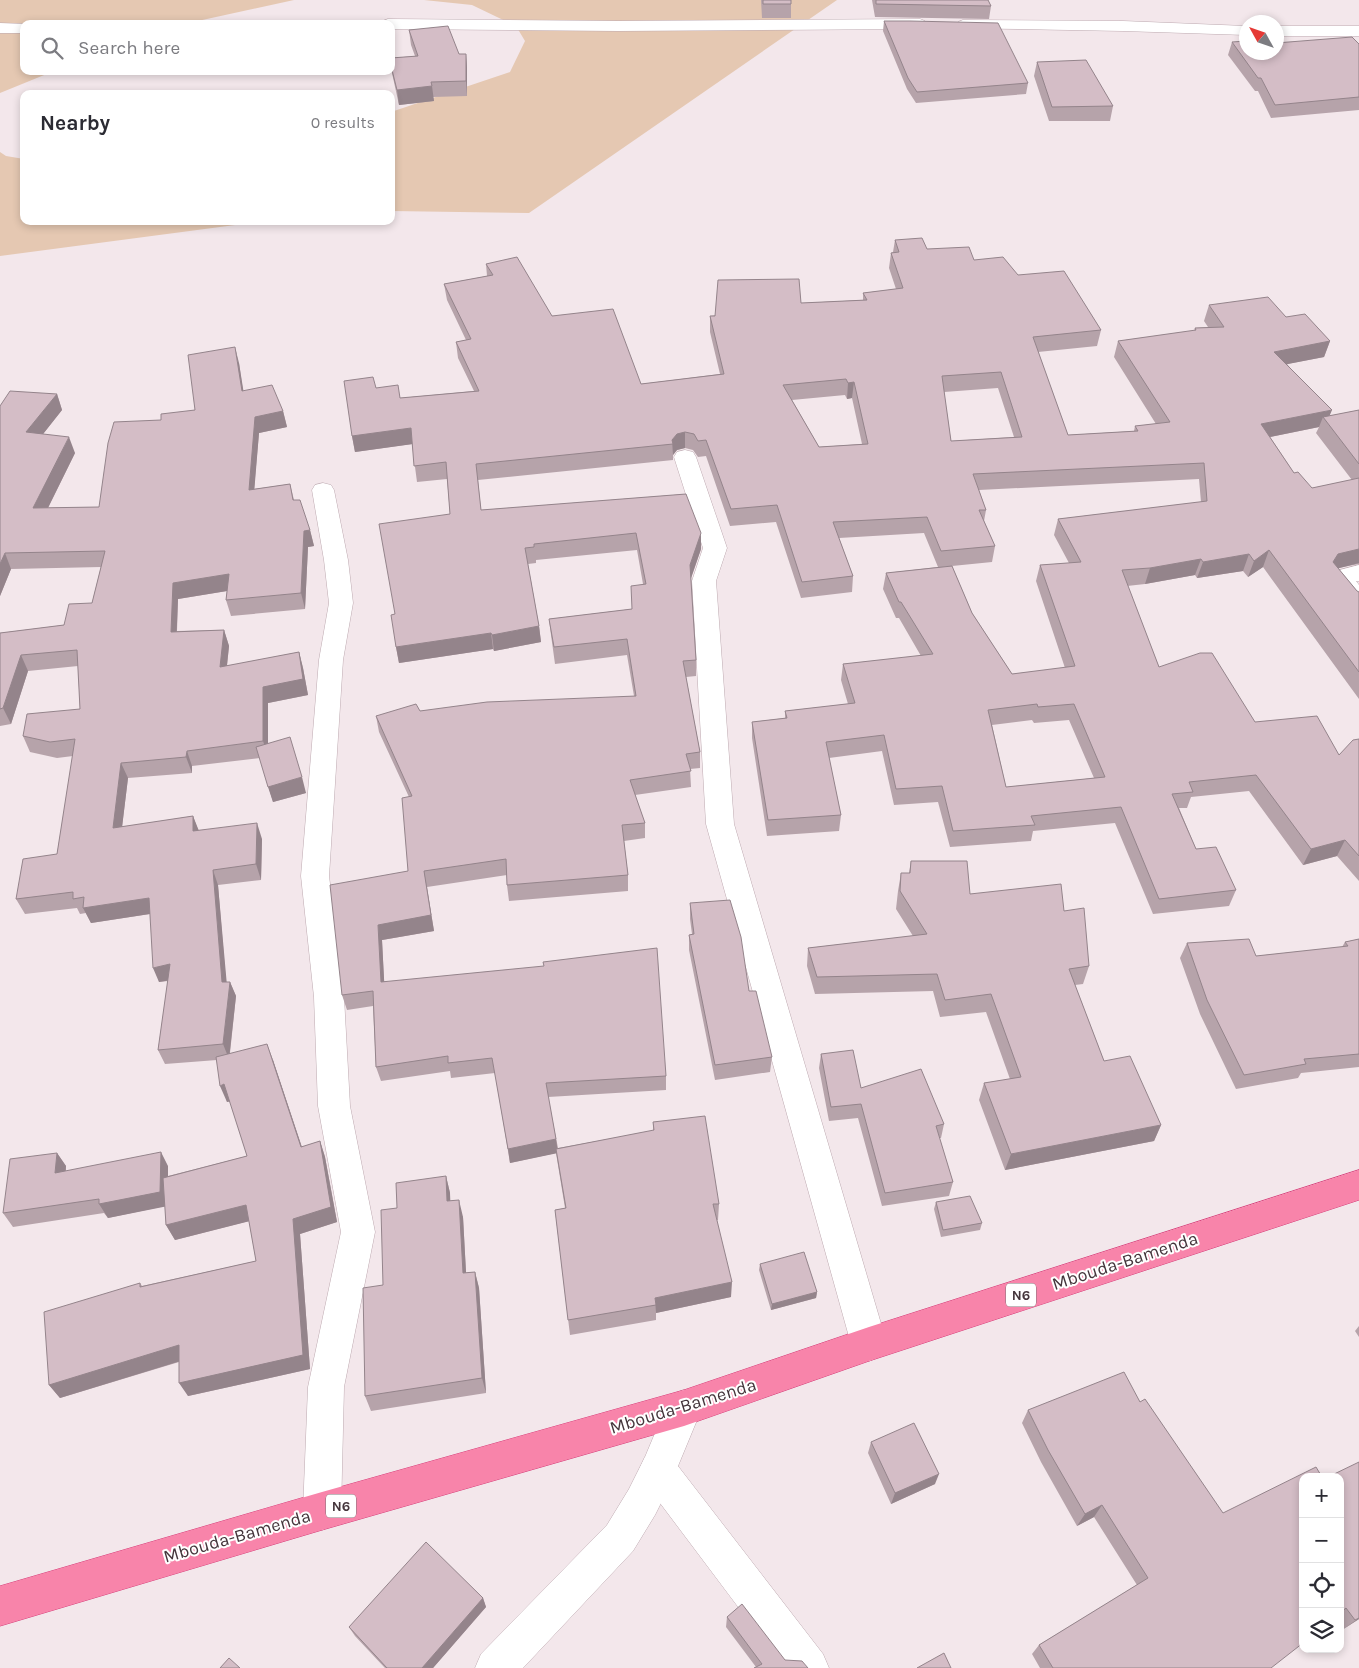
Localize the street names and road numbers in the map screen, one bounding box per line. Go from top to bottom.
street label: Mbouda-Bamenda [1049,1227,1201,1295]
road number: N6 [1006,1284,1036,1306]
street label: Mbouda-Bamenda [607,1373,759,1439]
road number: N6 [326,1494,356,1518]
street label: Mbouda-Bamenda [161,1504,313,1568]

